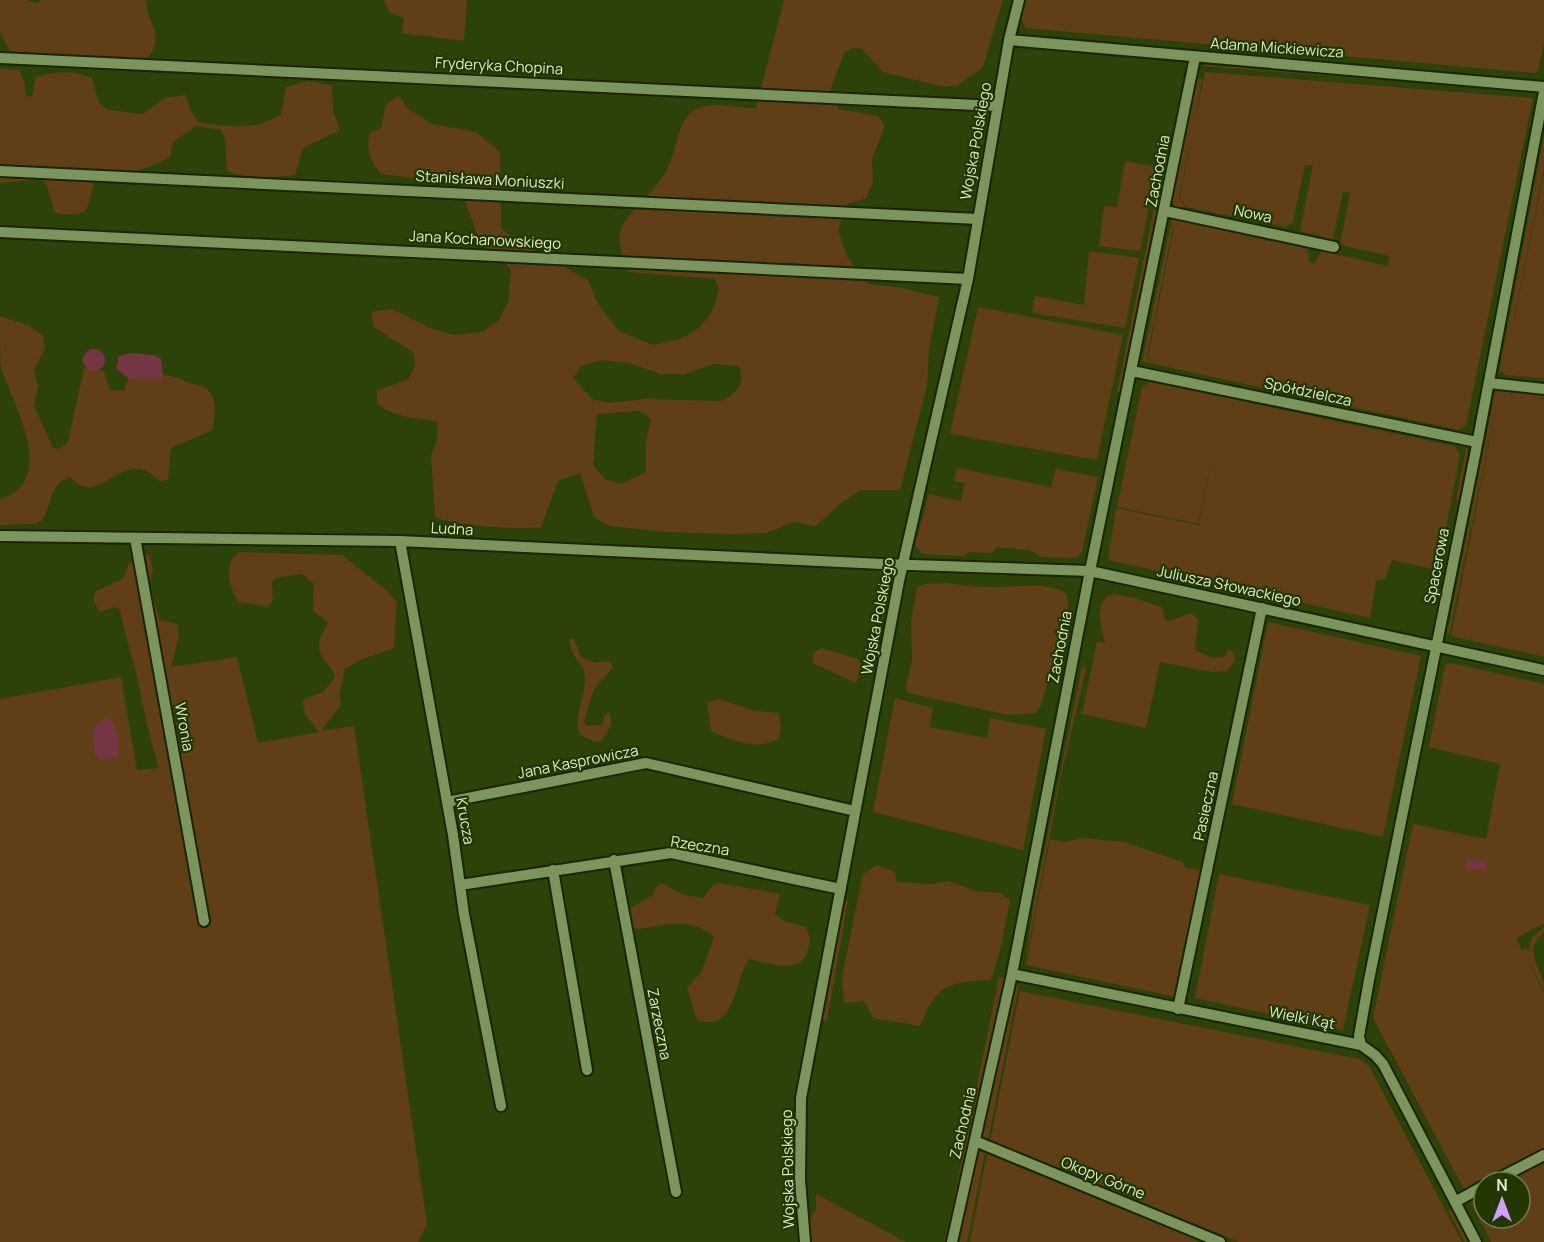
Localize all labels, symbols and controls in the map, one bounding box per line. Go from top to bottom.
street label: Adama Mickiewicza [1210,32,1344,63]
street label: Fryderyka Chopina [434,52,564,79]
street label: Wojska Polskiego [955,80,996,201]
street label: Zachodnia [1140,133,1175,209]
street label: Stanisława Moniuszki [415,165,565,194]
street label: Nowa [1232,199,1274,228]
street label: Jana Kochanowskiego [408,225,562,254]
street label: Spółdzielcza [1262,372,1354,411]
street label: Ludna [430,517,474,540]
street label: Spacerowa [1419,526,1454,605]
street label: Wojska Polskiego [856,555,899,676]
street label: Juliusza Słowackiego [1155,560,1303,611]
street label: Zachodnia [1042,609,1077,685]
street label: Wronia [170,701,199,753]
street label: Jana Kasprowicza [516,740,640,784]
street label: Pasieczna [1188,769,1223,843]
street label: Krucza [451,796,480,846]
street label: Rzeczna [669,831,731,860]
street label: Zarzeczna [642,986,677,1062]
street label: Wielki Kąt [1267,1001,1337,1034]
street label: Zachodnia [944,1085,981,1161]
street label: Wojska Polskiego [776,1109,799,1229]
street label: Okopy Górne [1058,1151,1149,1204]
north arrow [1472,1170,1532,1230]
text: N [1496,1174,1508,1196]

